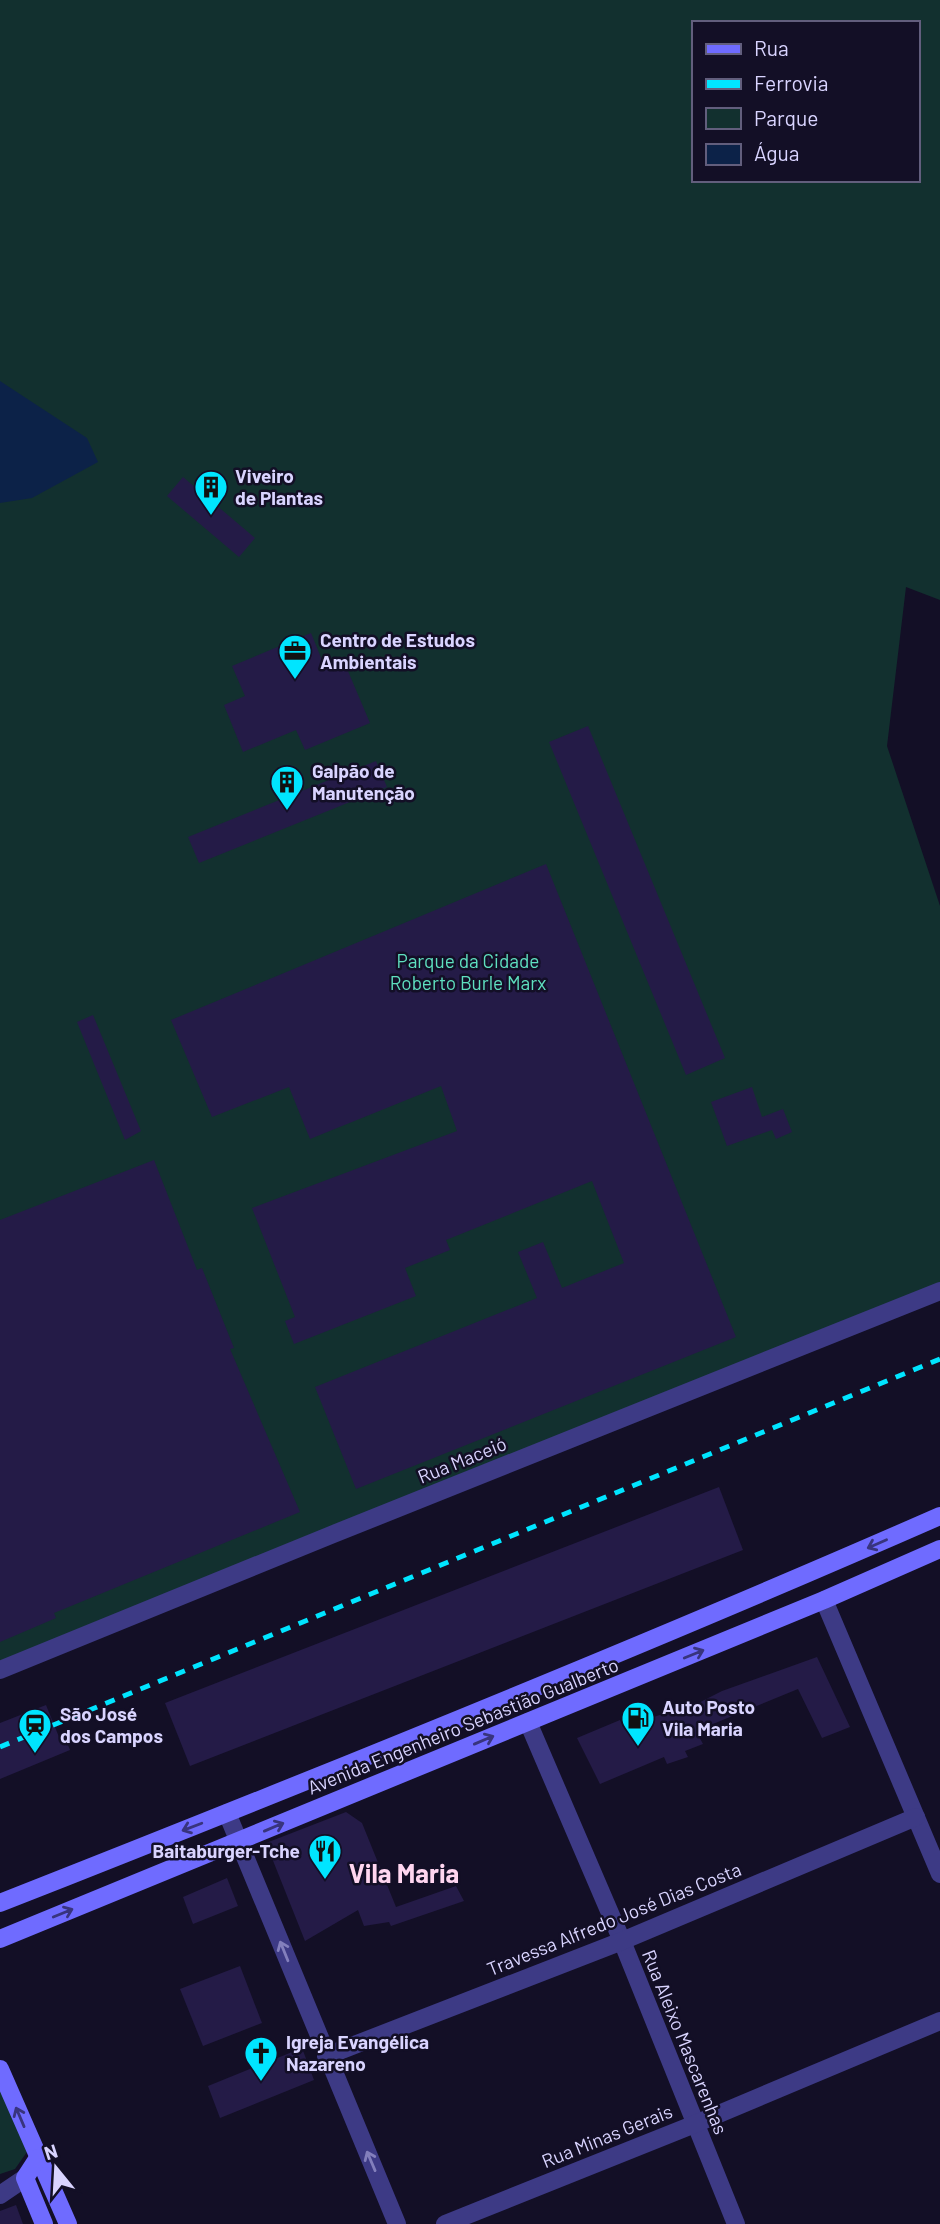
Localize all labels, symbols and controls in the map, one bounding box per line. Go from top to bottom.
legend [692,21,919,182]
text: Rua [754,35,789,60]
text: Ferrovia [754,70,829,95]
text: Parque [754,105,819,130]
text: Água [754,140,800,165]
place label: Viveiro de Plantas [235,464,323,509]
building icon: Viveiro de Plantas [192,468,230,517]
place label: Centro de Estudos Ambientais [320,628,475,673]
office icon: Centro de Estudos Ambientais [276,632,314,681]
place label: Galpão de Manutenção [312,759,415,804]
building icon: Galpão de Manutenção [268,763,306,812]
park label: Parque da Cidade Roberto Burle Marx [390,949,546,994]
street label: Rua Maceió [414,1431,510,1488]
one-way arrow [867,1538,889,1551]
one-way arrow [683,1646,705,1659]
street label: Avenida Engenheiro Sebastião Gualberto [304,1652,622,1799]
place label: Auto Posto Vila Maria [662,1695,755,1740]
fuel station icon: Auto Posto Vila Maria [619,1699,657,1748]
place label: São José dos Campos [60,1702,163,1747]
station icon: São José dos Campos [16,1706,54,1755]
one-way arrow [473,1733,494,1746]
one-way arrow [262,1820,284,1833]
one-way arrow [182,1822,203,1835]
restaurant icon: Baitaburger-Tche [306,1832,344,1881]
place label: Baitaburger-Tche [152,1839,300,1862]
district label: Vila Maria [349,1857,459,1888]
street label: Travessa Alfredo José Dias Costa [483,1857,744,1980]
one-way arrow [52,1906,74,1919]
one-way arrow [276,1941,289,1962]
street label: Rua Aleixo Mascarenhas [638,1946,733,2138]
place label: Igreja Evangélica Nazareno [286,2030,429,2075]
church icon: Igreja Evangélica Nazareno [242,2034,280,2083]
street label: Rua Minas Gerais [538,2099,676,2172]
one-way arrow [13,2107,26,2128]
north arrow [21,2133,91,2203]
text: N [41,2138,60,2164]
one-way arrow [363,2151,376,2172]

